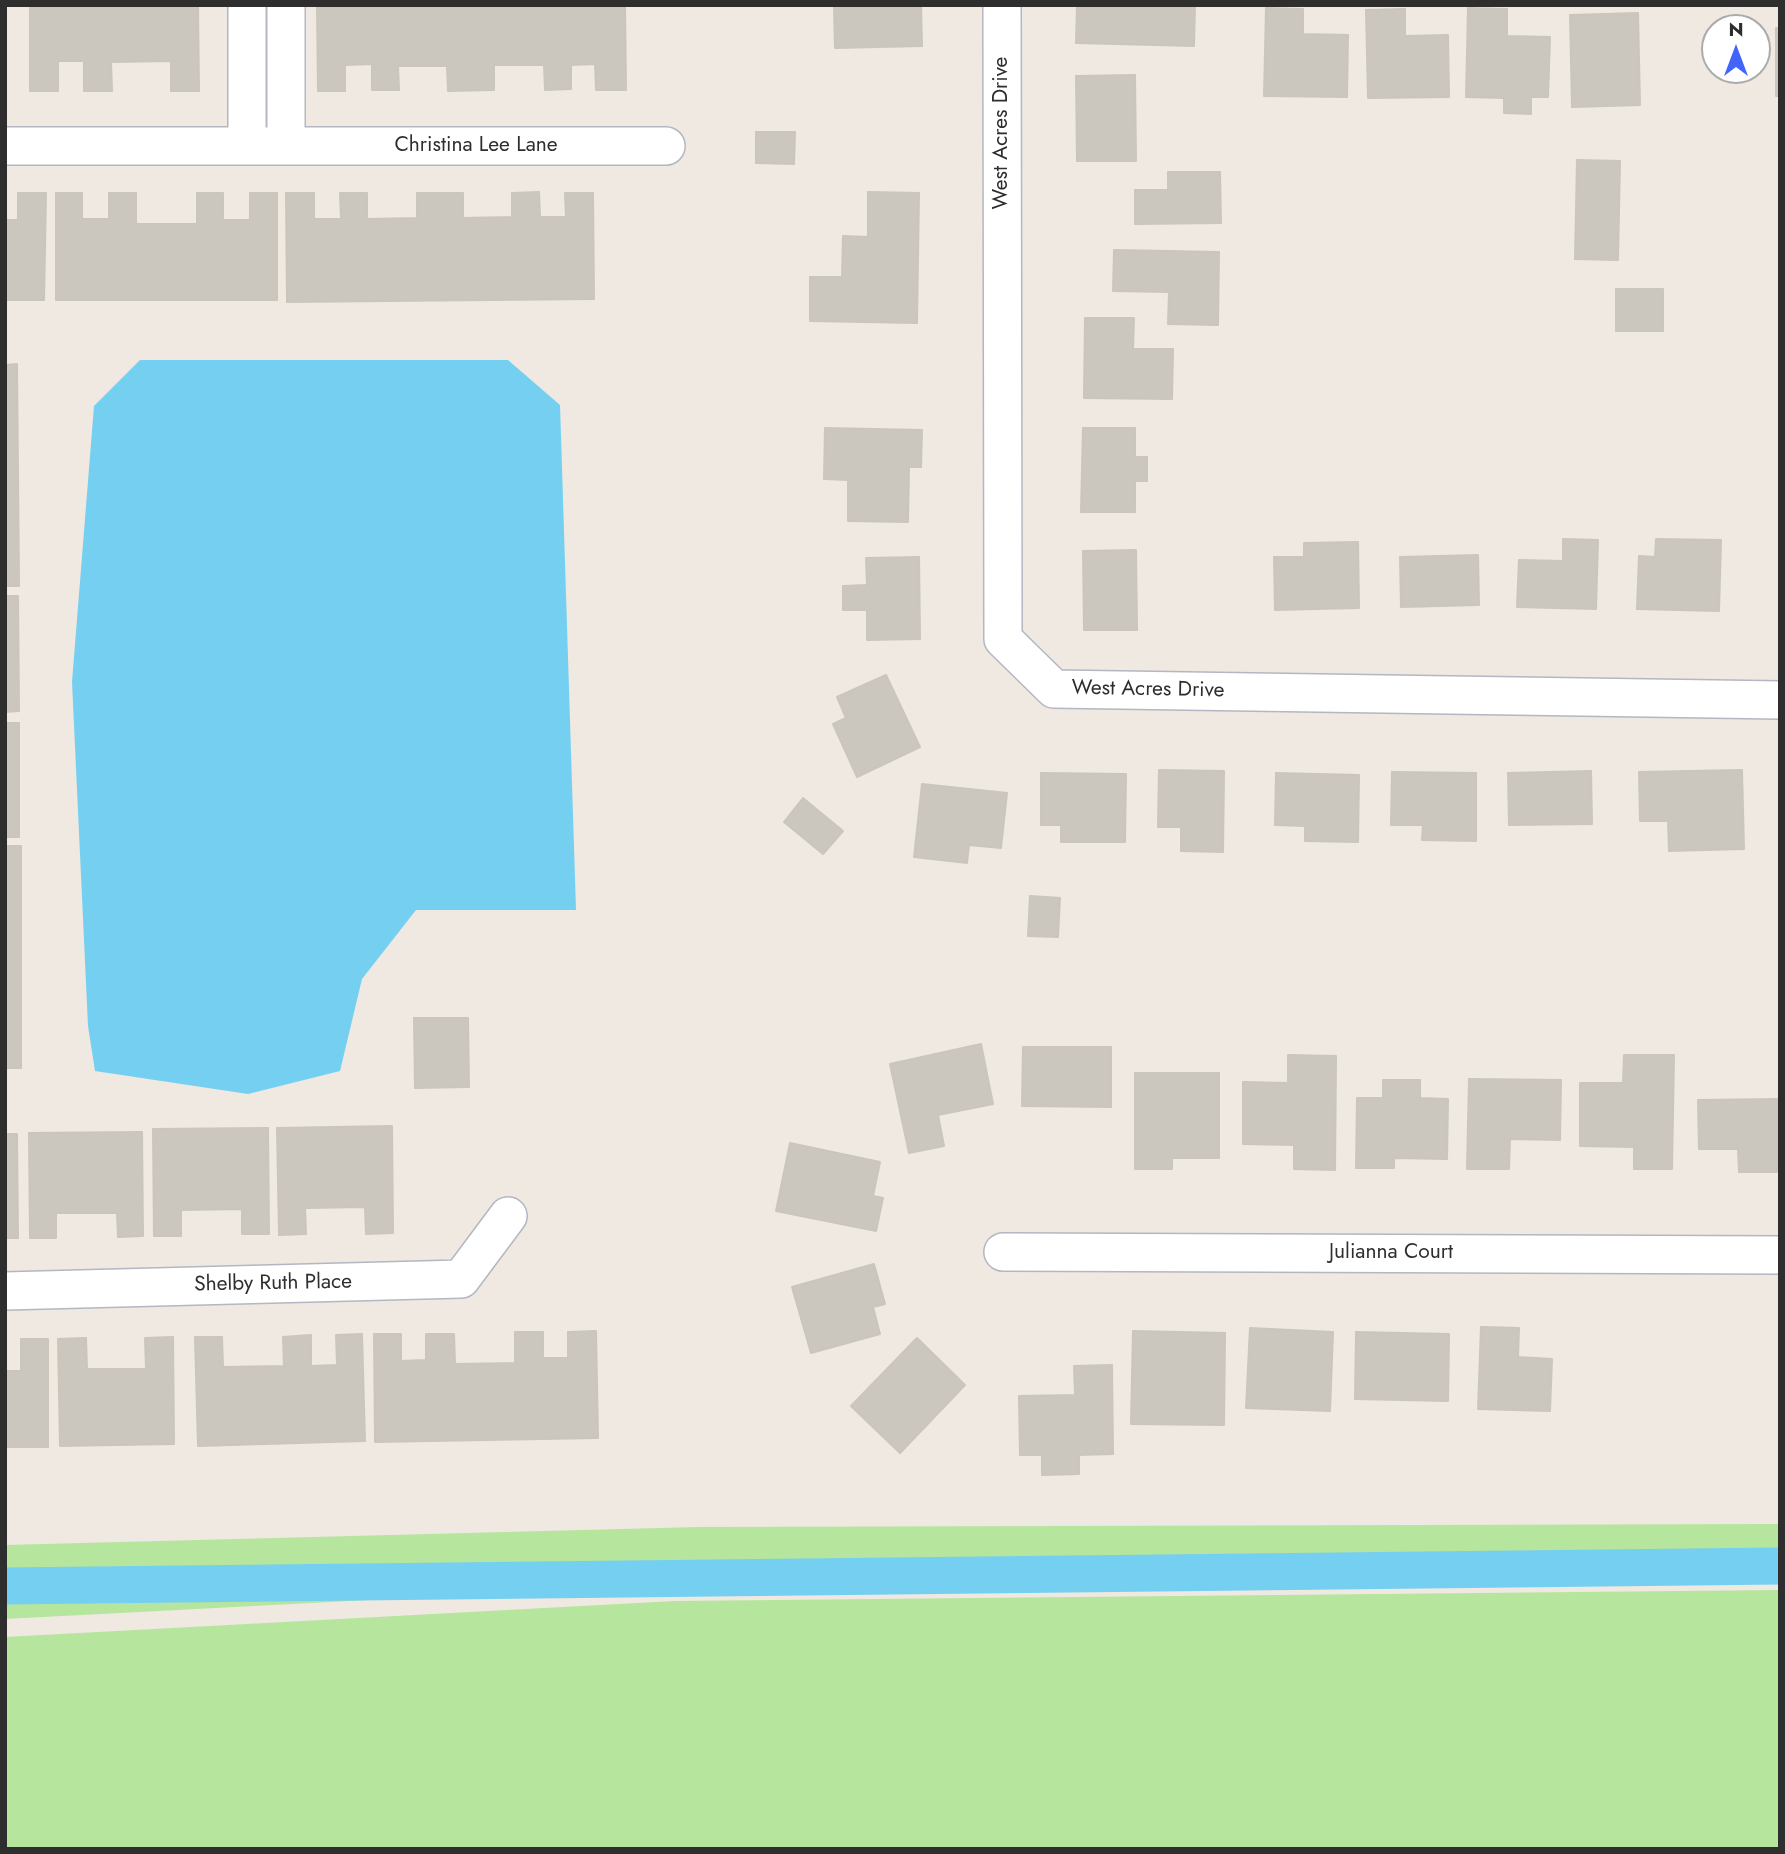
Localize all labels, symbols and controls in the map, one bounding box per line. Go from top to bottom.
north arrow [1701,14,1771,84]
text: N [1728,16,1744,43]
street label: West Acres Drive [989,57,1015,209]
street label: Christina Lee Lane [394,133,558,159]
street label: West Acres Drive [1071,676,1225,704]
street label: Julianna Court [1329,1240,1453,1266]
street label: Shelby Ruth Place [194,1270,352,1298]

